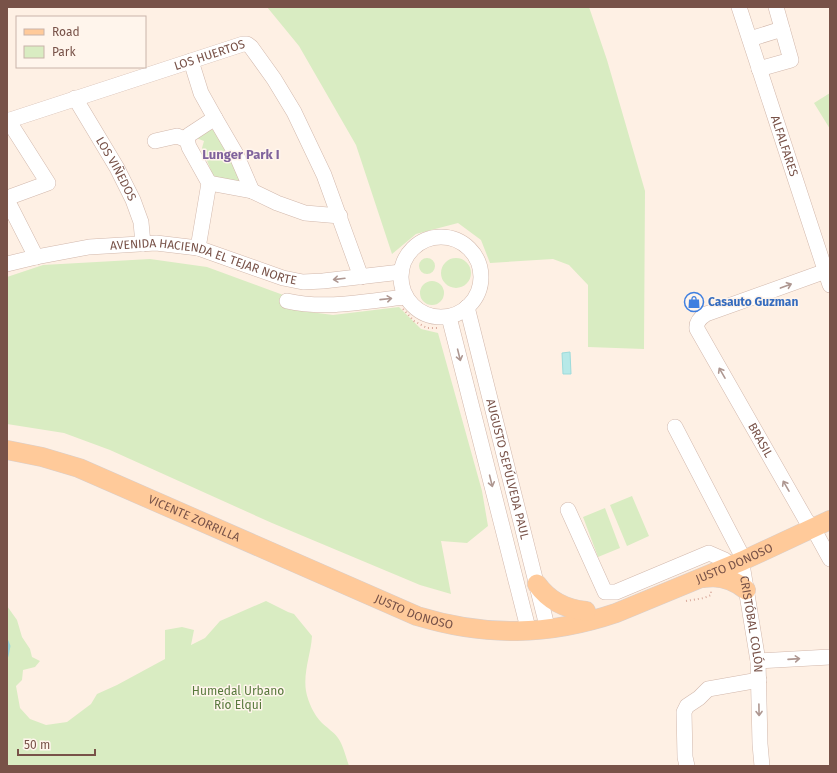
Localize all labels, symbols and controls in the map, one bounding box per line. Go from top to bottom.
legend [16,16,146,68]
text: Road [52,25,80,39]
street label: LOS HUERTOS [172,37,247,73]
text: Park [52,45,76,59]
street label: ALFALFARES [768,113,801,178]
street label: LOS VIÑEDOS [93,134,139,204]
district label: Lunger Park I [202,147,280,162]
street label: AVENIDA HACIENDA EL TEJAR NORTE [110,236,298,288]
one-way arrow [333,276,346,283]
one-way arrow [779,281,791,289]
shop icon: Casauto Guzman [683,291,705,313]
one-way arrow [379,295,392,303]
place label: Casauto Guzman [708,295,798,309]
one-way arrow [456,348,463,361]
one-way arrow [718,367,725,379]
street label: AUGUSTO SEPÚLVEDA PAUL [483,397,532,541]
street label: BRASIL [745,420,776,460]
one-way arrow [487,474,495,487]
one-way arrow [782,480,790,492]
street label: VICENTE ZORRILLA [146,492,242,545]
street label: JUSTO DONOSO [694,541,775,586]
street label: CRISTÓBAL COLÓN [737,575,766,673]
street label: JUSTO DONOSO [372,591,454,632]
one-way arrow [787,655,800,663]
park label: Humedal Urbano Río Elqui [192,684,284,712]
one-way arrow [755,703,763,716]
scale bar [18,731,95,757]
text: 50 m [24,738,50,752]

